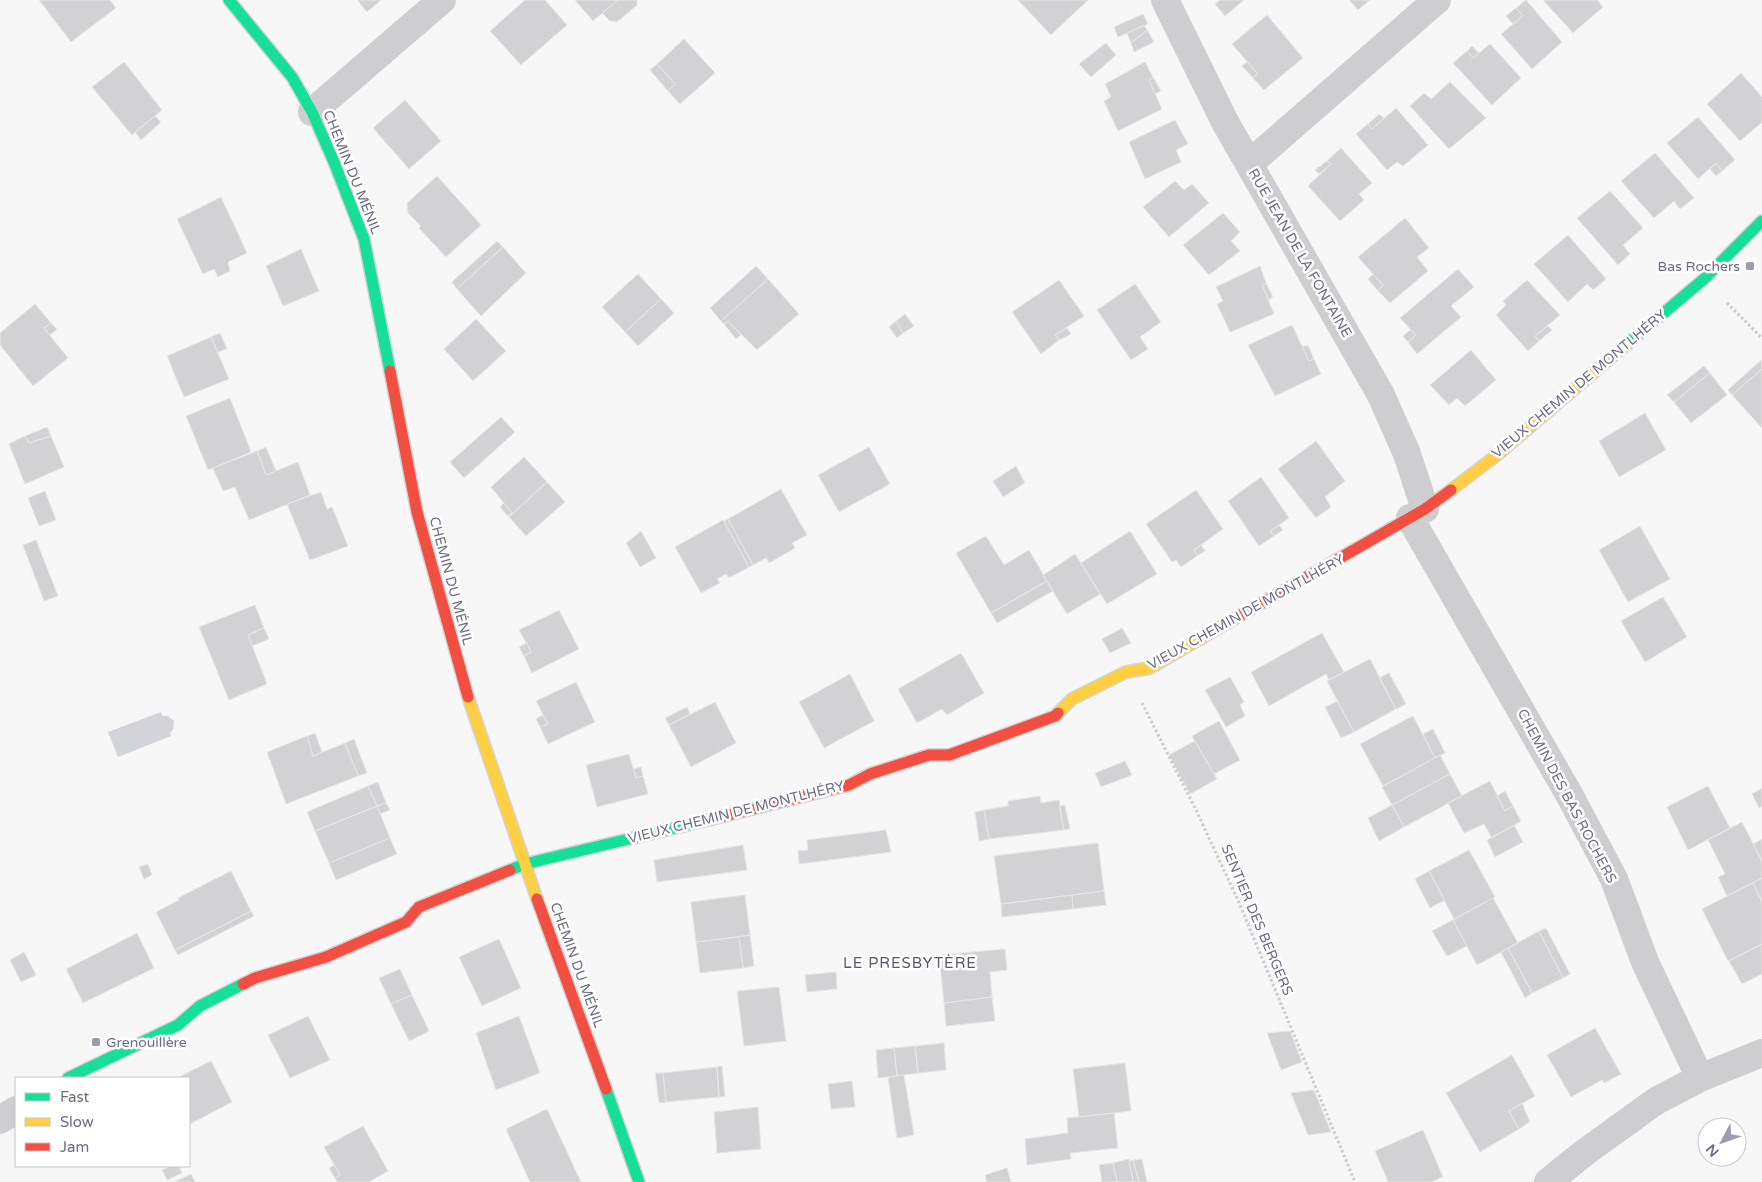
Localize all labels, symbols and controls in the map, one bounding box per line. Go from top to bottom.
street label: CHEMIN DU MÉNIL [319,108,385,236]
street label: RUE JEAN DE LA FONTAINE [1245,166,1355,340]
place label: Bas Rochers [1658,258,1740,275]
marker: Bas Rochers [1744,260,1756,272]
street label: VIEUX CHEMIN DE MONTLHÉRY [1488,306,1670,462]
street label: CHEMIN DU MÉNIL [426,515,476,647]
street label: VIEUX CHEMIN DE MONTLHÉRY [1145,551,1347,673]
street label: CHEMIN DES BAS ROCHERS [1514,706,1620,886]
street label: VIEUX CHEMIN DE MONTLHÉRY [626,777,846,847]
street label: SENTIER DES BERGERS [1217,842,1297,998]
street label: CHEMIN DU MÉNIL [546,900,608,1030]
district label: LE PRESBYTÈRE [843,954,977,972]
place label: Grenouillère [106,1034,187,1051]
marker: Grenouillère [90,1036,102,1048]
legend [15,1077,190,1167]
text: Fast [60,1088,90,1106]
text: Slow [60,1113,94,1131]
north arrow [1697,1117,1747,1167]
text: Jam [60,1138,89,1156]
text: N [1702,1140,1723,1160]

